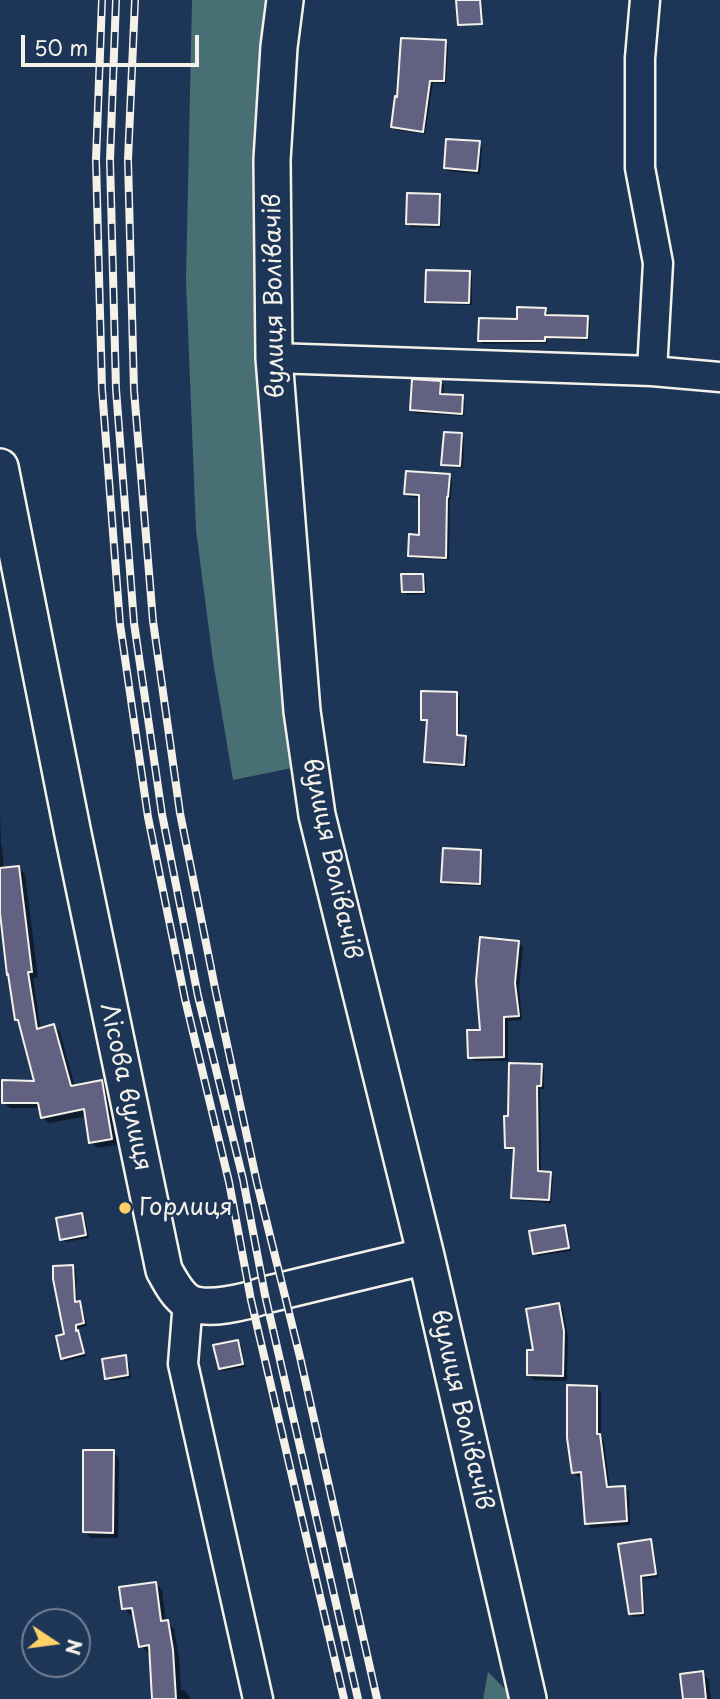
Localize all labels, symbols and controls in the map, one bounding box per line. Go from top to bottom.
scale bar [24,21,203,65]
text: 50 m [34,31,88,63]
street label: вулиця Волівачів [259,193,291,399]
street label: вулиця Волівачів [296,756,366,962]
street label: Лісова вулиця [93,1000,157,1174]
place label: Горлиця [139,1194,233,1222]
marker: Горлиця [117,1200,133,1216]
street label: вулиця Волівачів [424,1307,498,1513]
north arrow [21,1608,91,1678]
text: N [59,1637,90,1658]

